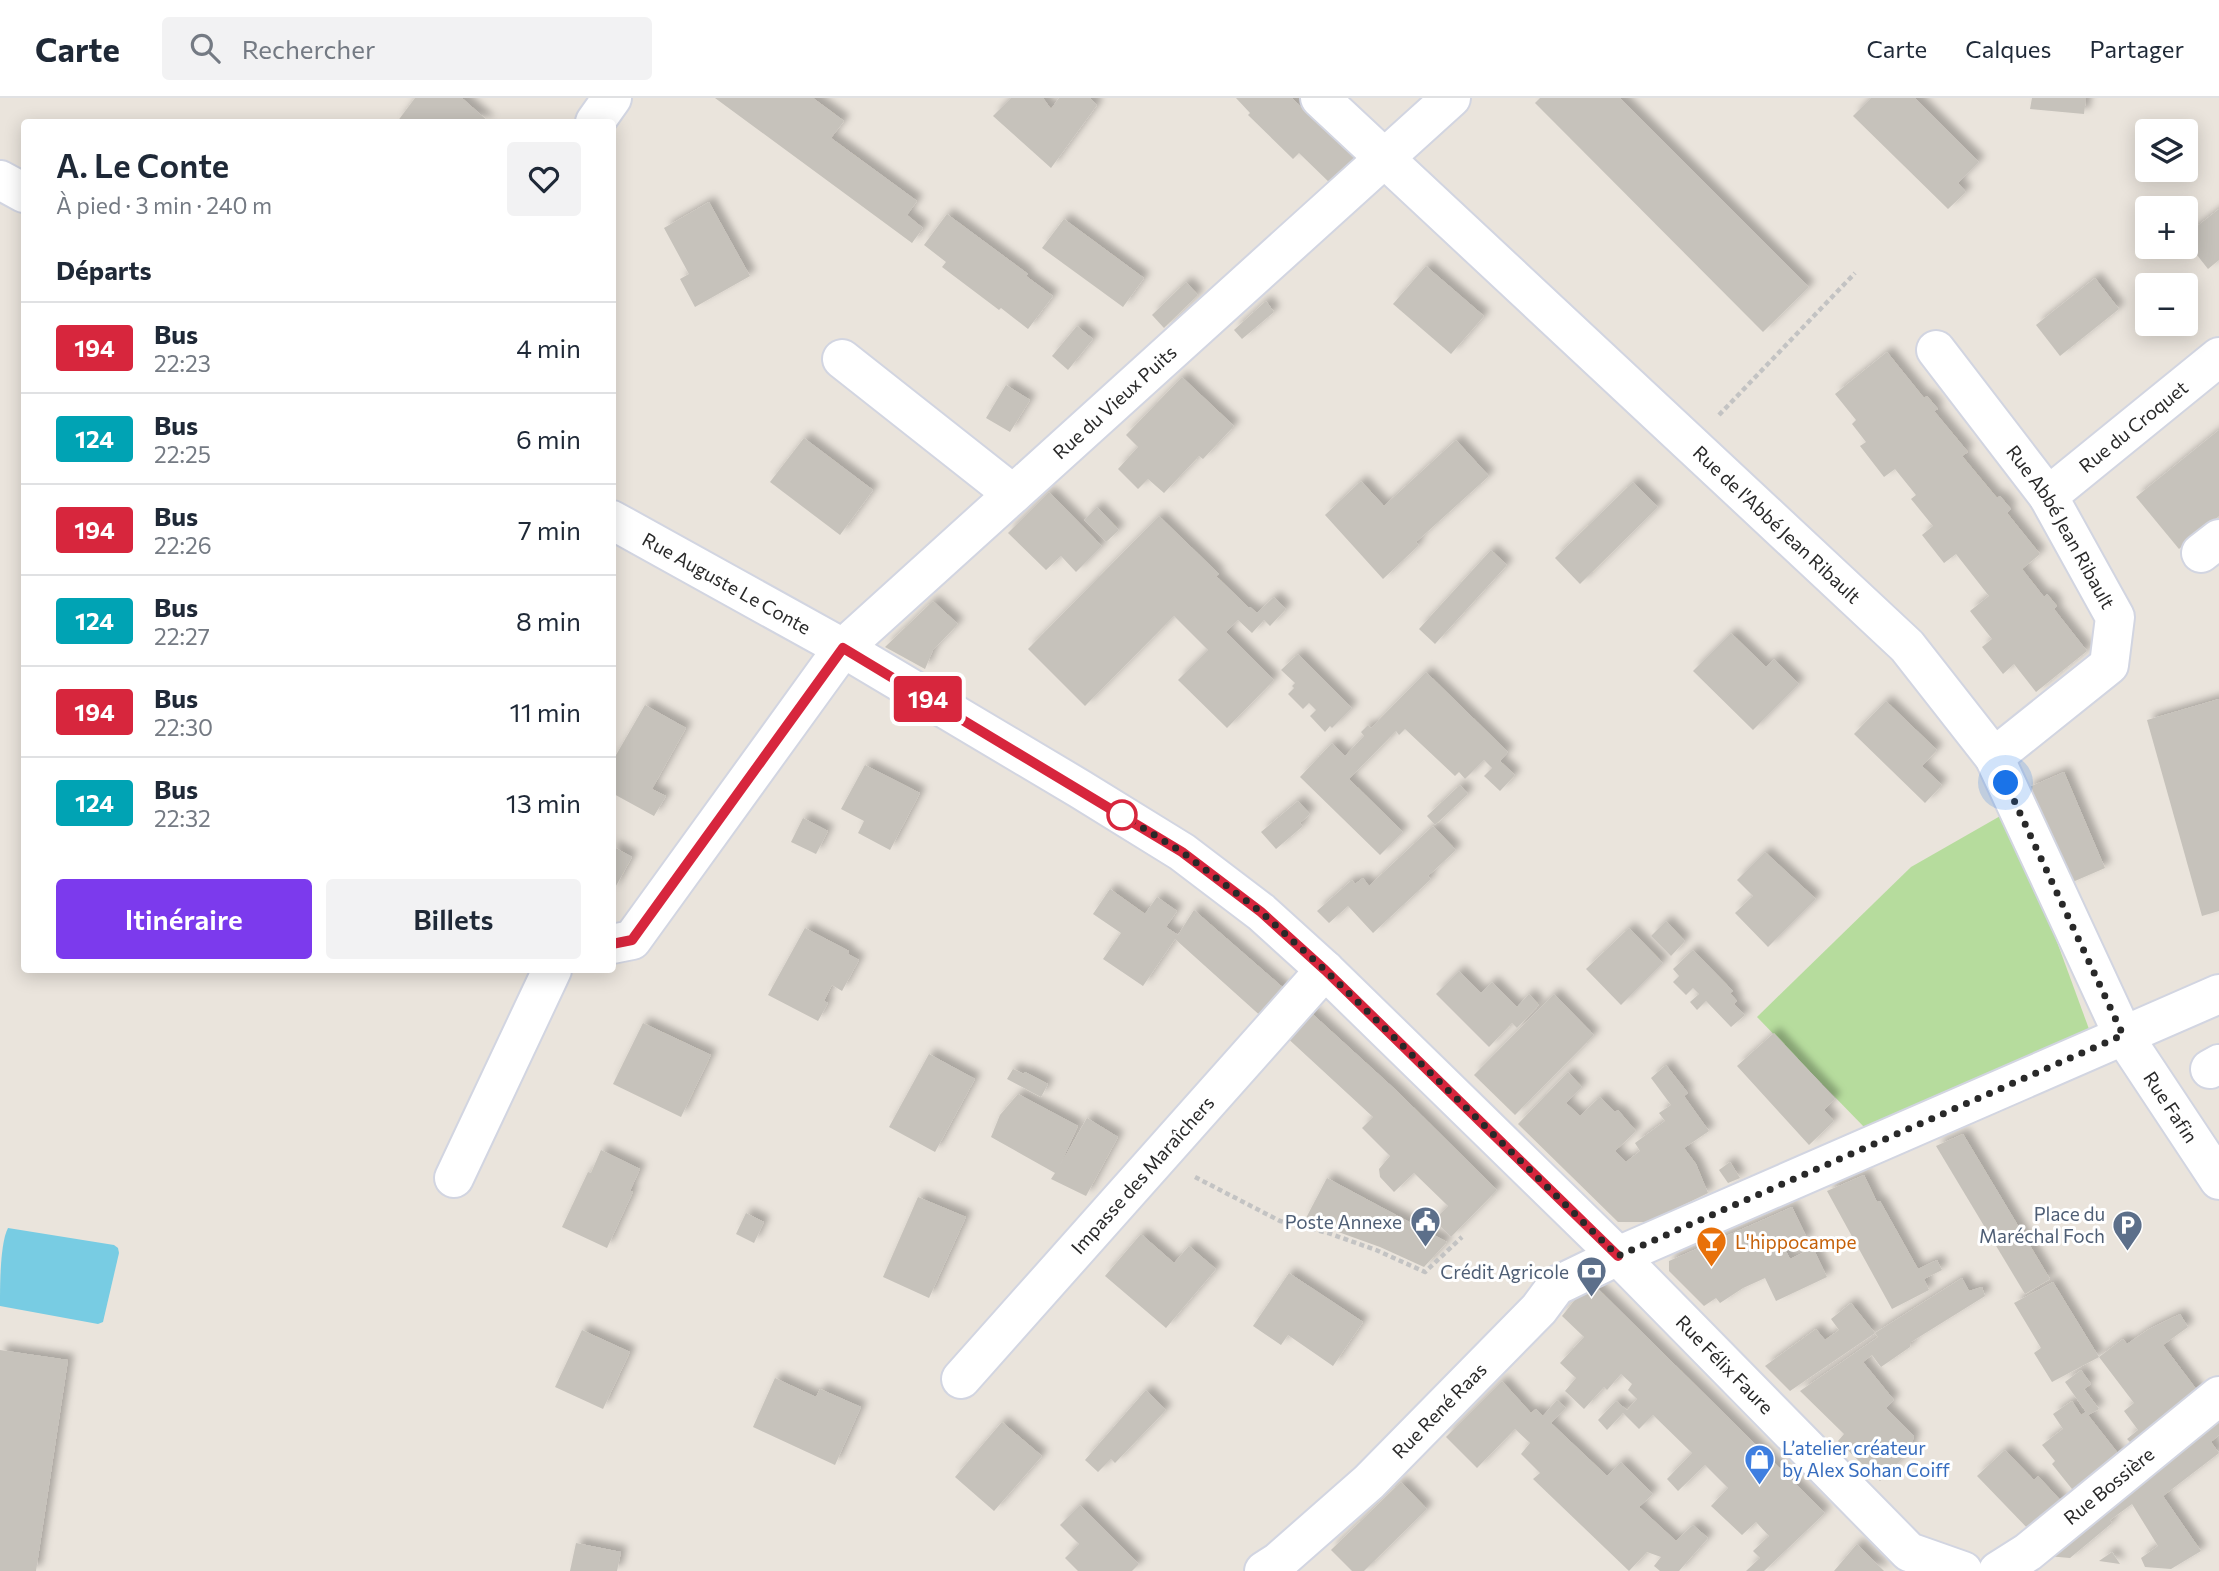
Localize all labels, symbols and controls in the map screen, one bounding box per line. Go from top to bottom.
search box [162,17,652,80]
text: Carte [35,28,120,69]
icon: search [186,29,224,67]
text: Rechercher [242,33,375,64]
text: Carte [1866,34,1927,63]
text: Calques [1965,34,2051,63]
text: Partager [2089,34,2184,63]
map controls [2135,119,2198,336]
button: layers [2135,119,2198,182]
button: heart [507,142,581,216]
text: A. Le Conte [56,144,229,185]
text: À pied · 3 min · 240 m [56,191,272,219]
button: + [2135,196,2198,259]
text: Départs [56,254,152,285]
button: − [2135,273,2198,336]
text: Bus [154,318,198,349]
text: 4 min [516,332,581,363]
text: 194 [74,333,115,362]
street label: Rue du Vieux Puits [1048,340,1181,464]
text: 22:23 [154,349,211,377]
street label: Rue du Croquet [2074,375,2192,477]
text: Bus [154,409,198,440]
text: 6 min [516,423,581,454]
text: 124 [75,424,114,453]
text: 22:25 [154,440,211,468]
street label: Rue de l'Abbé Jean Ribault [1689,440,1866,608]
street label: Rue Abbé Jean Ribault [2002,440,2120,613]
text: Bus [154,500,198,531]
text: 7 min [518,514,581,545]
text: 194 [74,515,115,544]
street label: Rue Auguste Le Conte [639,527,815,639]
text: 22:26 [154,531,212,559]
text: Bus [154,591,198,622]
text: 8 min [516,605,581,636]
text: 124 [75,606,114,635]
text: 22:27 [154,622,210,650]
line badge: 194 [888,676,968,722]
text: Bus [154,682,198,713]
text: 194 [908,684,948,713]
text: 11 min [510,696,581,727]
text: 194 [74,697,115,726]
text: 22:30 [154,713,213,741]
your location [1988,765,2023,800]
text: Bus [154,773,198,804]
text: 13 min [506,787,581,818]
text: 124 [75,788,114,817]
unlabelled marker [1107,800,1137,830]
text: 22:32 [154,804,211,832]
button: Itinéraire [56,879,312,959]
button: Billets [326,879,581,959]
street label: Rue Fafin [2139,1067,2203,1147]
street label: Impasse des Maraîchers [1066,1091,1218,1258]
place label: Place du Maréchal Foch [1979,1202,2105,1247]
public building icon: Poste Annexe [1408,1205,1442,1249]
parking icon: Place du Maréchal Foch [2111,1208,2145,1252]
place label: Poste Annexe [1285,1210,1402,1233]
bar icon: L'hippocampe [1695,1225,1729,1269]
place label: L'hippocampe [1735,1230,1857,1253]
bank icon: Crédit Agricole [1575,1255,1609,1299]
place label: Crédit Agricole [1440,1260,1569,1283]
street label: Rue Félix Faure [1672,1310,1779,1418]
street label: Rue René Raas [1387,1358,1491,1463]
place label: L’atelier créateur by Alex Sohan Coiff [1782,1436,1950,1481]
shop icon: L’atelier créateur by Alex Sohan Coiff [1742,1442,1776,1486]
street label: Rue Bossière [2059,1442,2158,1529]

